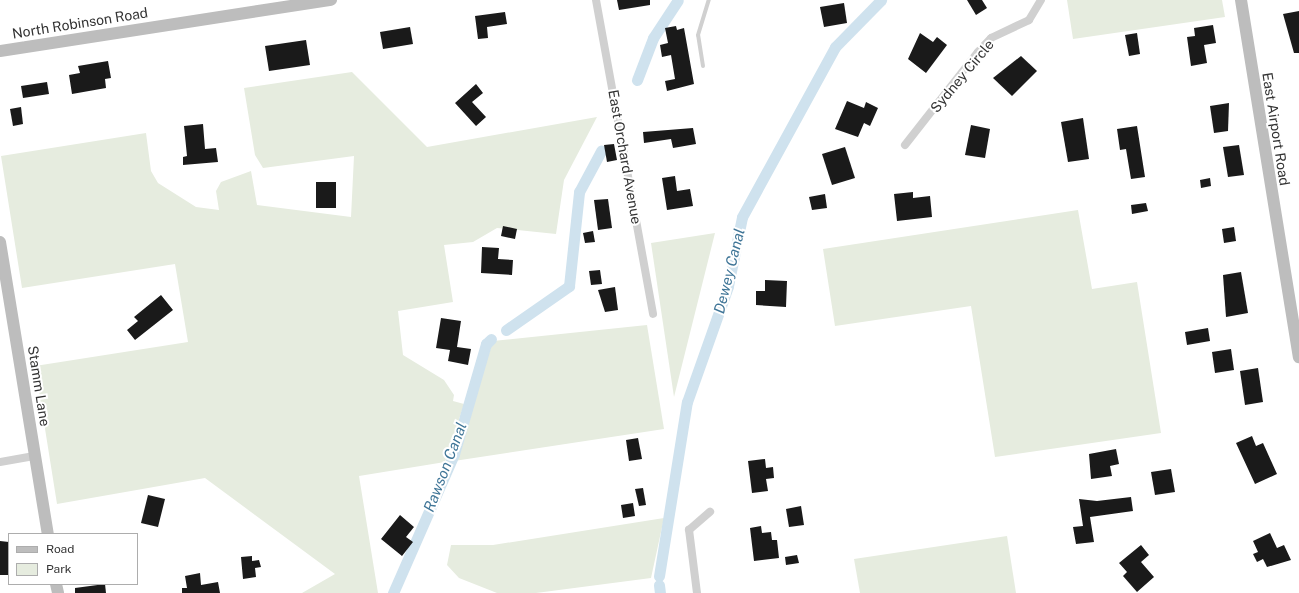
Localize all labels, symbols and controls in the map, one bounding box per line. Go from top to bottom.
street label: North Robinson Road [11,4,149,42]
street label: Sydney Circle [927,36,997,116]
street label: East Airport Road [1259,71,1293,187]
street label: East Orchard Avenue [605,89,645,225]
water label: Dewey Canal [710,227,748,315]
street label: Stamm Lane [24,344,54,428]
water label: Rawson Canal [420,420,470,514]
legend [8,533,138,585]
text: Road [46,542,74,556]
text: Park [46,562,72,576]

